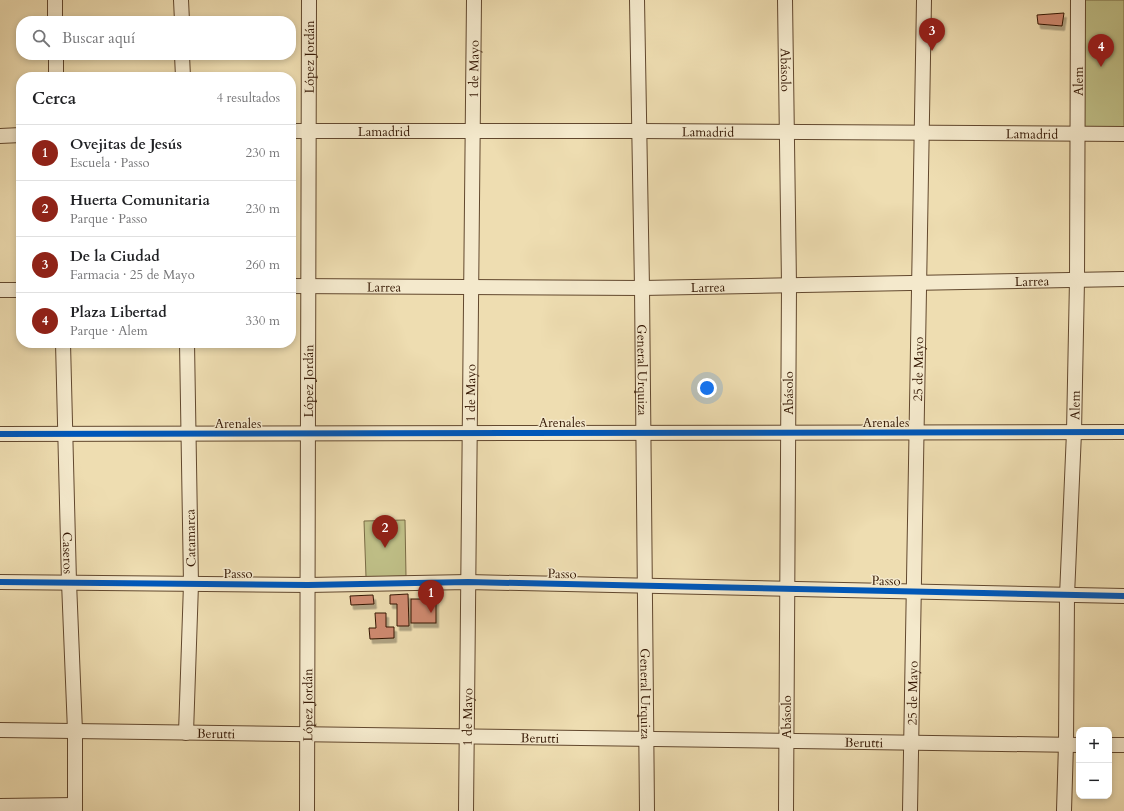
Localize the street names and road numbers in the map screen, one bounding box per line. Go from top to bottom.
street label: López Jordán [301,20,319,94]
street label: 1 de Mayo [465,40,484,98]
street label: Abásolo [776,48,794,92]
street label: Alem [1070,66,1088,96]
street label: Lamadrid [358,123,410,141]
street label: Lamadrid [682,123,734,142]
street label: Lamadrid [1006,125,1058,144]
street label: Larrea [1015,272,1050,291]
street label: Larrea [367,278,402,297]
street label: Larrea [691,278,726,297]
street label: General Urquiza [632,324,651,416]
street label: 25 de Mayo [909,336,928,402]
street label: López Jordán [300,344,318,418]
street label: 1 de Mayo [462,364,480,422]
street label: Abásolo [780,371,798,415]
street label: Alem [1066,390,1085,420]
street label: Arenales [539,414,585,432]
street label: Arenales [863,414,909,432]
street label: Arenales [215,415,261,433]
street label: Catamarca [181,508,201,567]
street label: Caseros [58,532,77,574]
street label: Passo [223,565,253,583]
street label: Passo [547,565,577,583]
street label: Passo [871,572,901,590]
street label: General Urquiza [635,648,654,740]
street label: 25 de Mayo [903,660,923,726]
street label: López Jordán [299,668,317,742]
street label: 1 de Mayo [459,688,477,746]
street label: Abásolo [778,695,796,739]
street label: Berutti [197,725,236,743]
street label: Berutti [521,729,560,748]
street label: Berutti [845,734,884,752]

